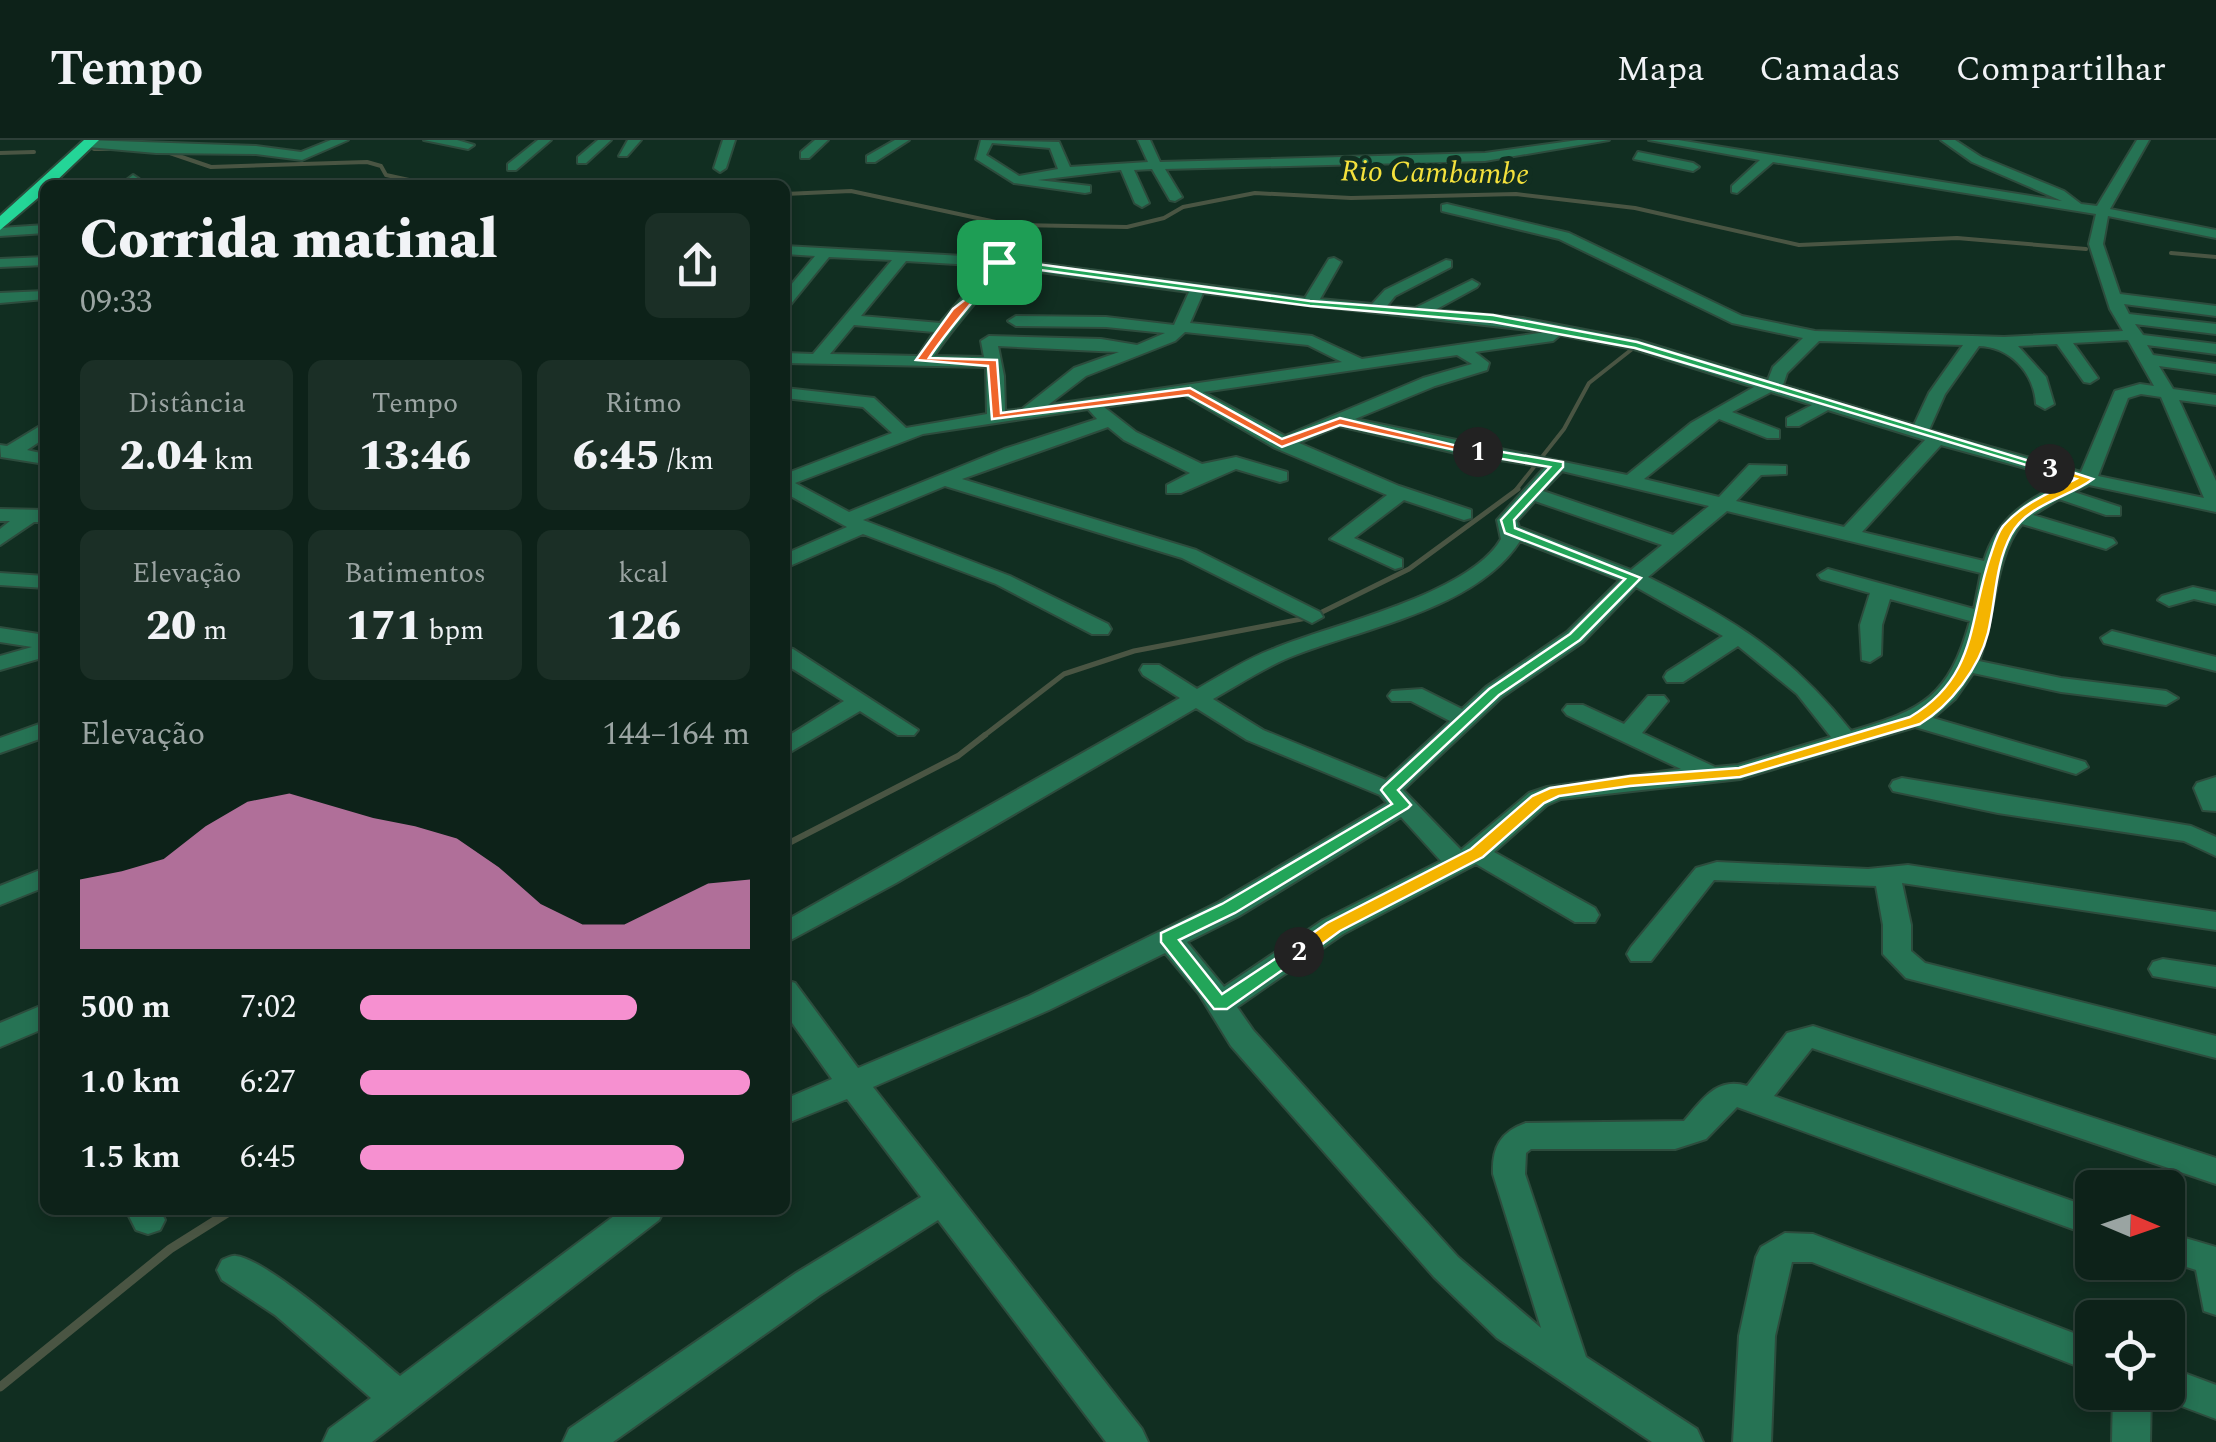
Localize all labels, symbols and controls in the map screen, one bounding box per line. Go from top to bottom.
text: Tempo [50,33,203,106]
text: Mapa [1617,43,1704,96]
text: Camadas [1759,43,1901,96]
text: Compartilhar [1956,43,2166,96]
water label: Rio Cambambe [1340,148,1530,198]
text: Corrida matinal [80,199,498,282]
button: share [645,213,750,318]
pin [957,220,1042,305]
icon: arrive [972,235,1027,290]
text: 09:33 [80,278,152,327]
text: Distância [128,382,246,425]
text: Tempo [372,382,458,425]
text: Ritmo [605,382,682,425]
text: 2.04 [120,425,207,488]
text: 13:46 [359,425,471,488]
text: 6:45 [573,425,660,488]
pin: 1 [1453,427,1503,477]
text: 1 [1470,430,1486,473]
text: km [207,439,254,482]
text: /km [660,439,714,482]
pin: 3 [2025,444,2075,494]
text: 3 [2042,447,2058,490]
text: Elevação [132,552,241,595]
text: Batimentos [344,552,486,595]
text: kcal [618,552,668,595]
text: 20 [146,595,196,658]
text: 171 [346,595,421,658]
text: 126 [606,595,681,658]
text: m [196,609,227,652]
text: bpm [421,609,484,652]
text: Elevação [80,710,205,759]
text: 144–164 m [602,710,750,759]
pin: 2 [1274,927,1324,977]
text: 2 [1291,930,1307,973]
text: 500 m [80,983,171,1032]
text: 7:02 [240,983,296,1032]
text: 1.0 km [80,1058,181,1107]
text: 6:27 [240,1058,296,1107]
text: 1.5 km [80,1133,181,1182]
text: 6:45 [240,1133,296,1182]
north arrow [2075,1170,2185,1280]
map controls [2075,1170,2185,1410]
button: locate [2075,1300,2185,1410]

